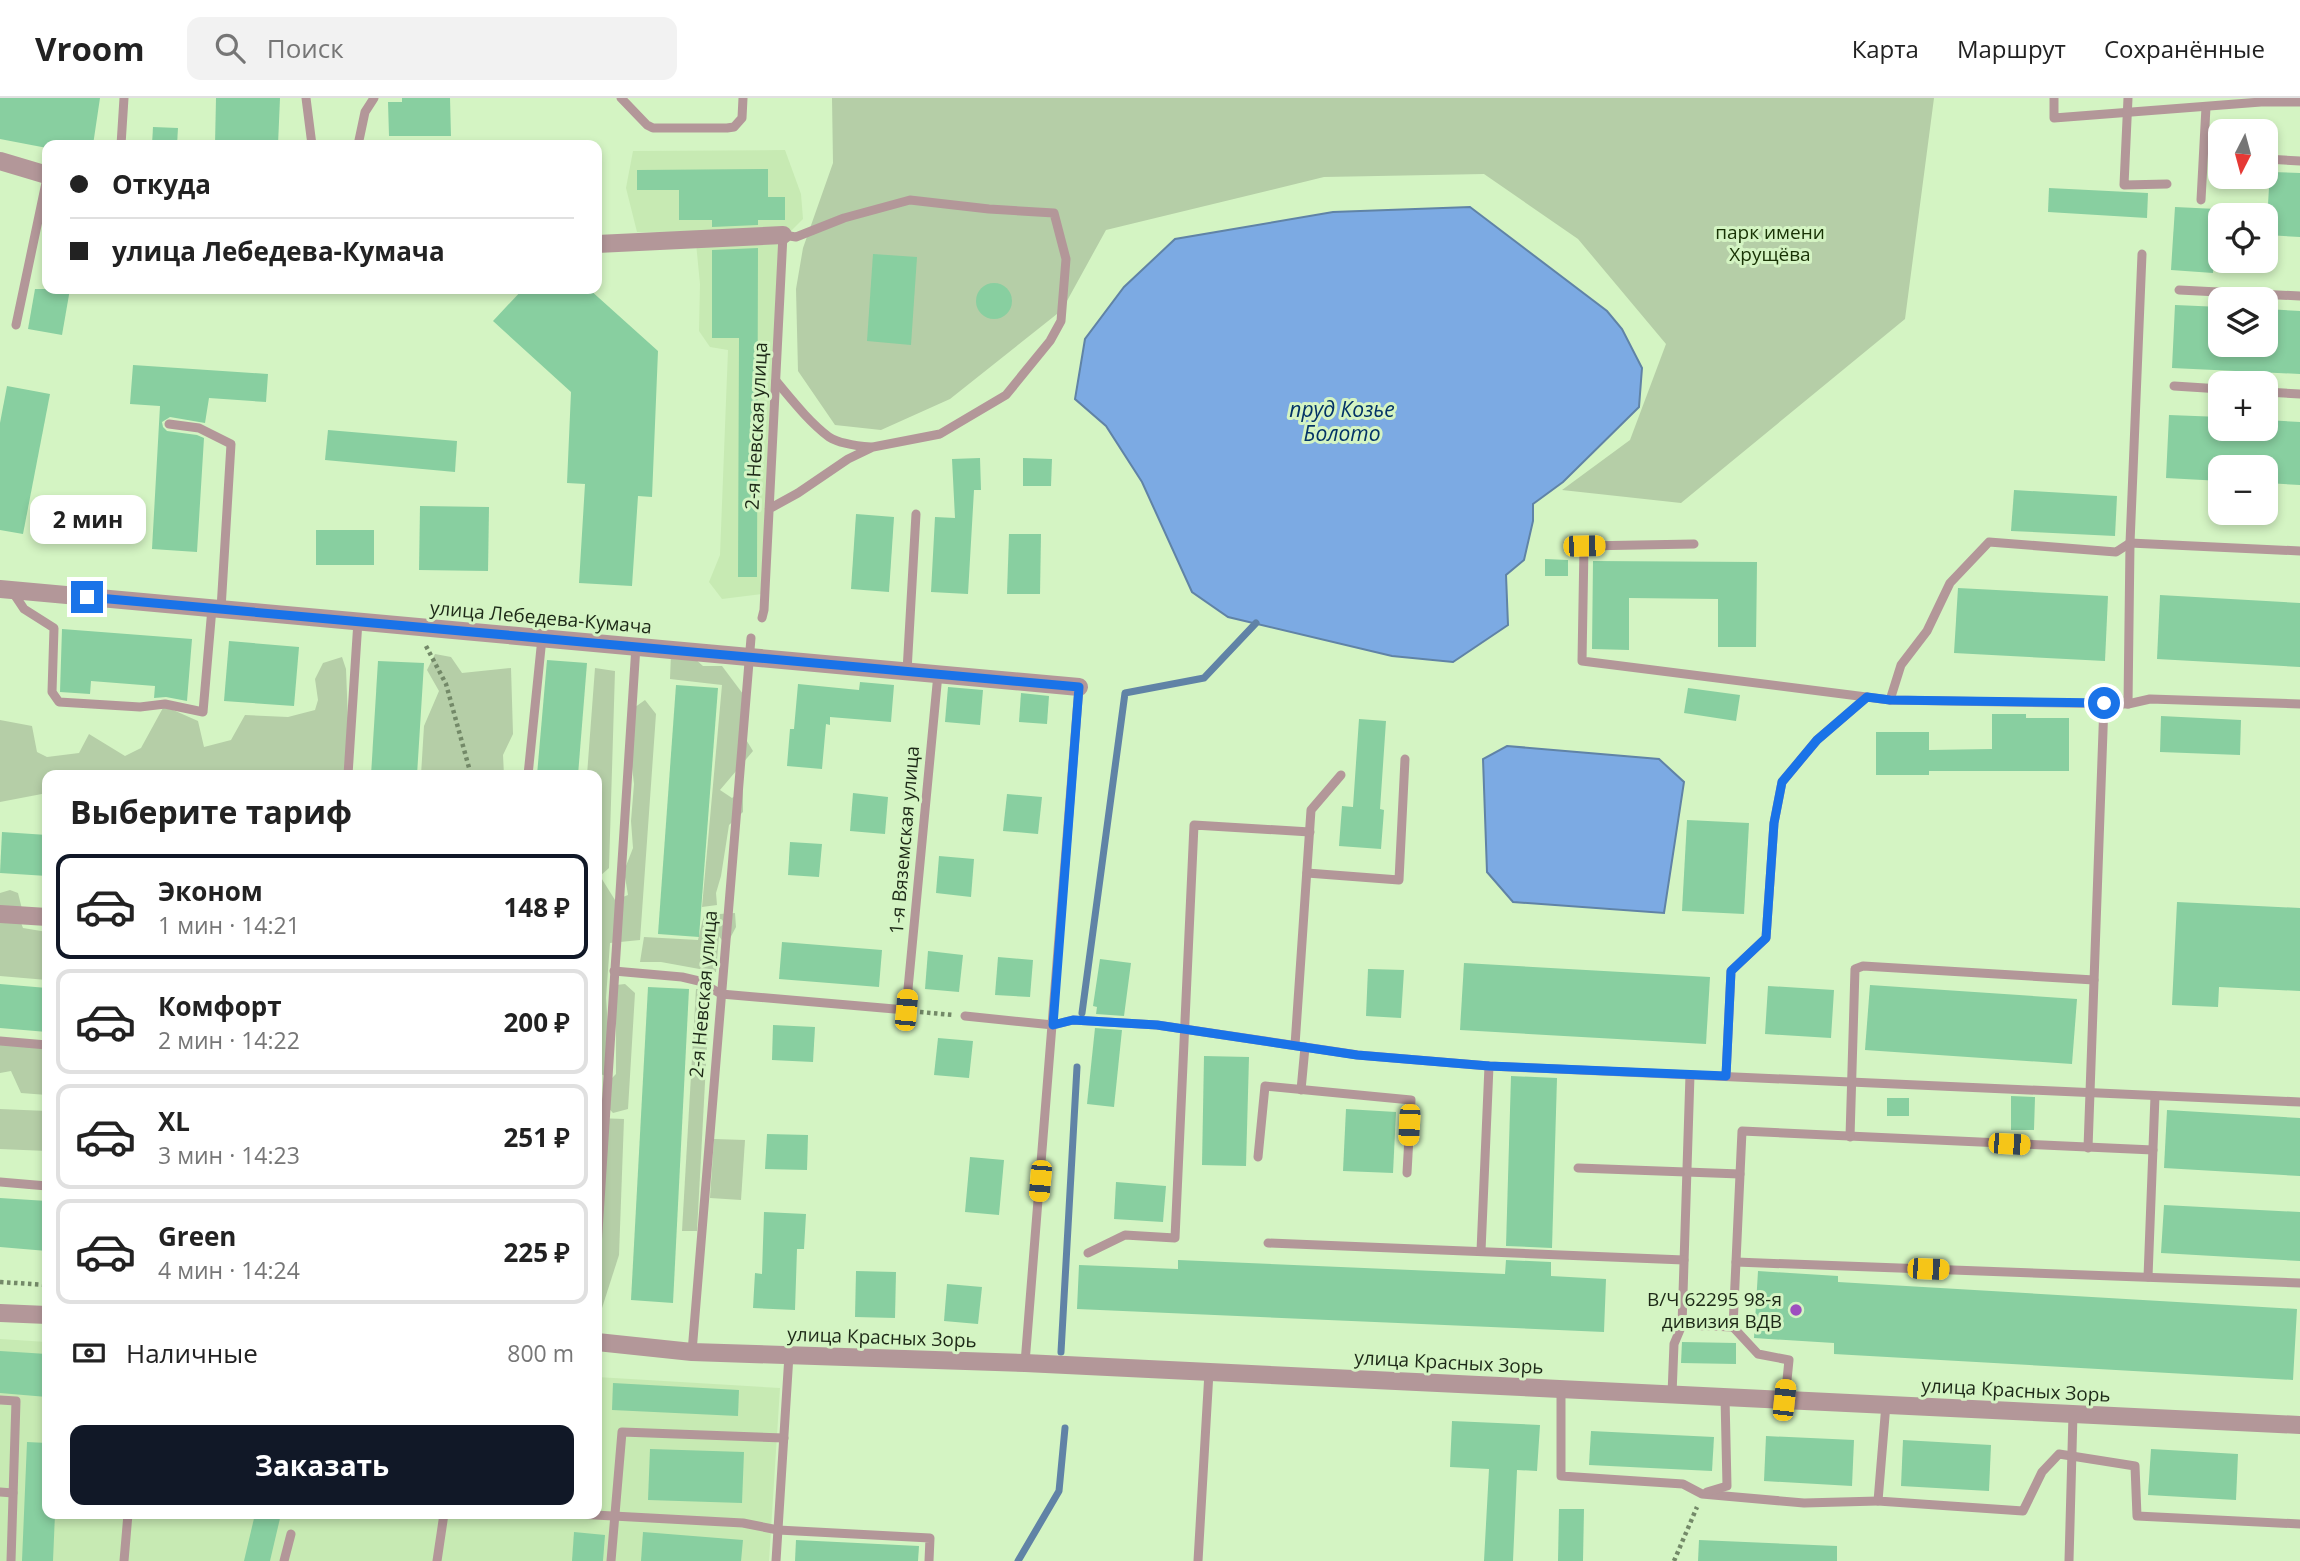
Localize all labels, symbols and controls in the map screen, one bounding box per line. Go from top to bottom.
search box [187,17,677,80]
text: Vroom [35,26,145,71]
icon: search [211,29,249,67]
text: Поиск [267,30,344,66]
text: Карта [1852,32,1919,65]
text: Маршрут [1957,32,2066,65]
text: Сохранённые [2104,32,2265,65]
north arrow [2208,119,2278,189]
map controls [2208,119,2278,525]
text: Откуда [112,166,211,202]
button: locate [2208,203,2278,273]
park label: парк имени Хрущёва [1715,219,1825,267]
text: улица Лебедева-Кумача [112,233,445,269]
button: layers [2208,287,2278,357]
street label: 2-я Невская улица [739,341,773,511]
button: + [2208,371,2278,441]
water label: пруд Козье Болото [1289,395,1395,447]
button: − [2208,455,2278,525]
callout: 2 мин [29,496,145,545]
text: 2 мин [53,503,123,535]
car [1563,535,1606,557]
route end [71,581,103,613]
street label: улица Лебедева-Кумача [429,594,653,640]
route start [2088,687,2120,719]
street label: 1-я Вяземская улица [883,745,925,935]
text: Выберите тариф [70,790,352,833]
text: Эконом [158,873,263,909]
icon: car [74,875,137,938]
text: 148 ₽ [504,889,570,925]
text: 1 мин · 14:21 [158,909,300,941]
street label: 2-я Невская улица [683,909,723,1079]
text: Комфорт [158,988,282,1024]
car [894,988,919,1032]
icon: car [74,990,137,1053]
text: 200 ₽ [504,1004,570,1040]
text: 2 мин · 14:22 [158,1024,300,1056]
text: XL [158,1103,190,1139]
car [1398,1103,1421,1147]
icon: car [74,1105,137,1168]
text: 251 ₽ [504,1119,570,1155]
car [1988,1132,2031,1156]
text: 3 мин · 14:23 [158,1139,300,1171]
car [1028,1159,1053,1203]
text: Green [158,1218,236,1254]
icon: car [74,1220,137,1283]
text: 225 ₽ [504,1234,570,1270]
text: 4 мин · 14:24 [158,1254,300,1286]
car [1907,1258,1950,1280]
place label: В/Ч 62295 98-я дивизия ВДВ [1647,1286,1782,1334]
marker: В/Ч 62295 98-я дивизия ВДВ [1788,1302,1804,1318]
street label: улица Красных Зорь [787,1321,977,1353]
icon: cash [70,1334,108,1372]
text: Наличные [126,1335,258,1371]
text: 800 m [507,1337,574,1369]
street label: улица Красных Зорь [1354,1344,1544,1380]
street label: улица Красных Зорь [1921,1372,2111,1408]
car [1772,1378,1797,1422]
button: Заказать [70,1425,574,1505]

